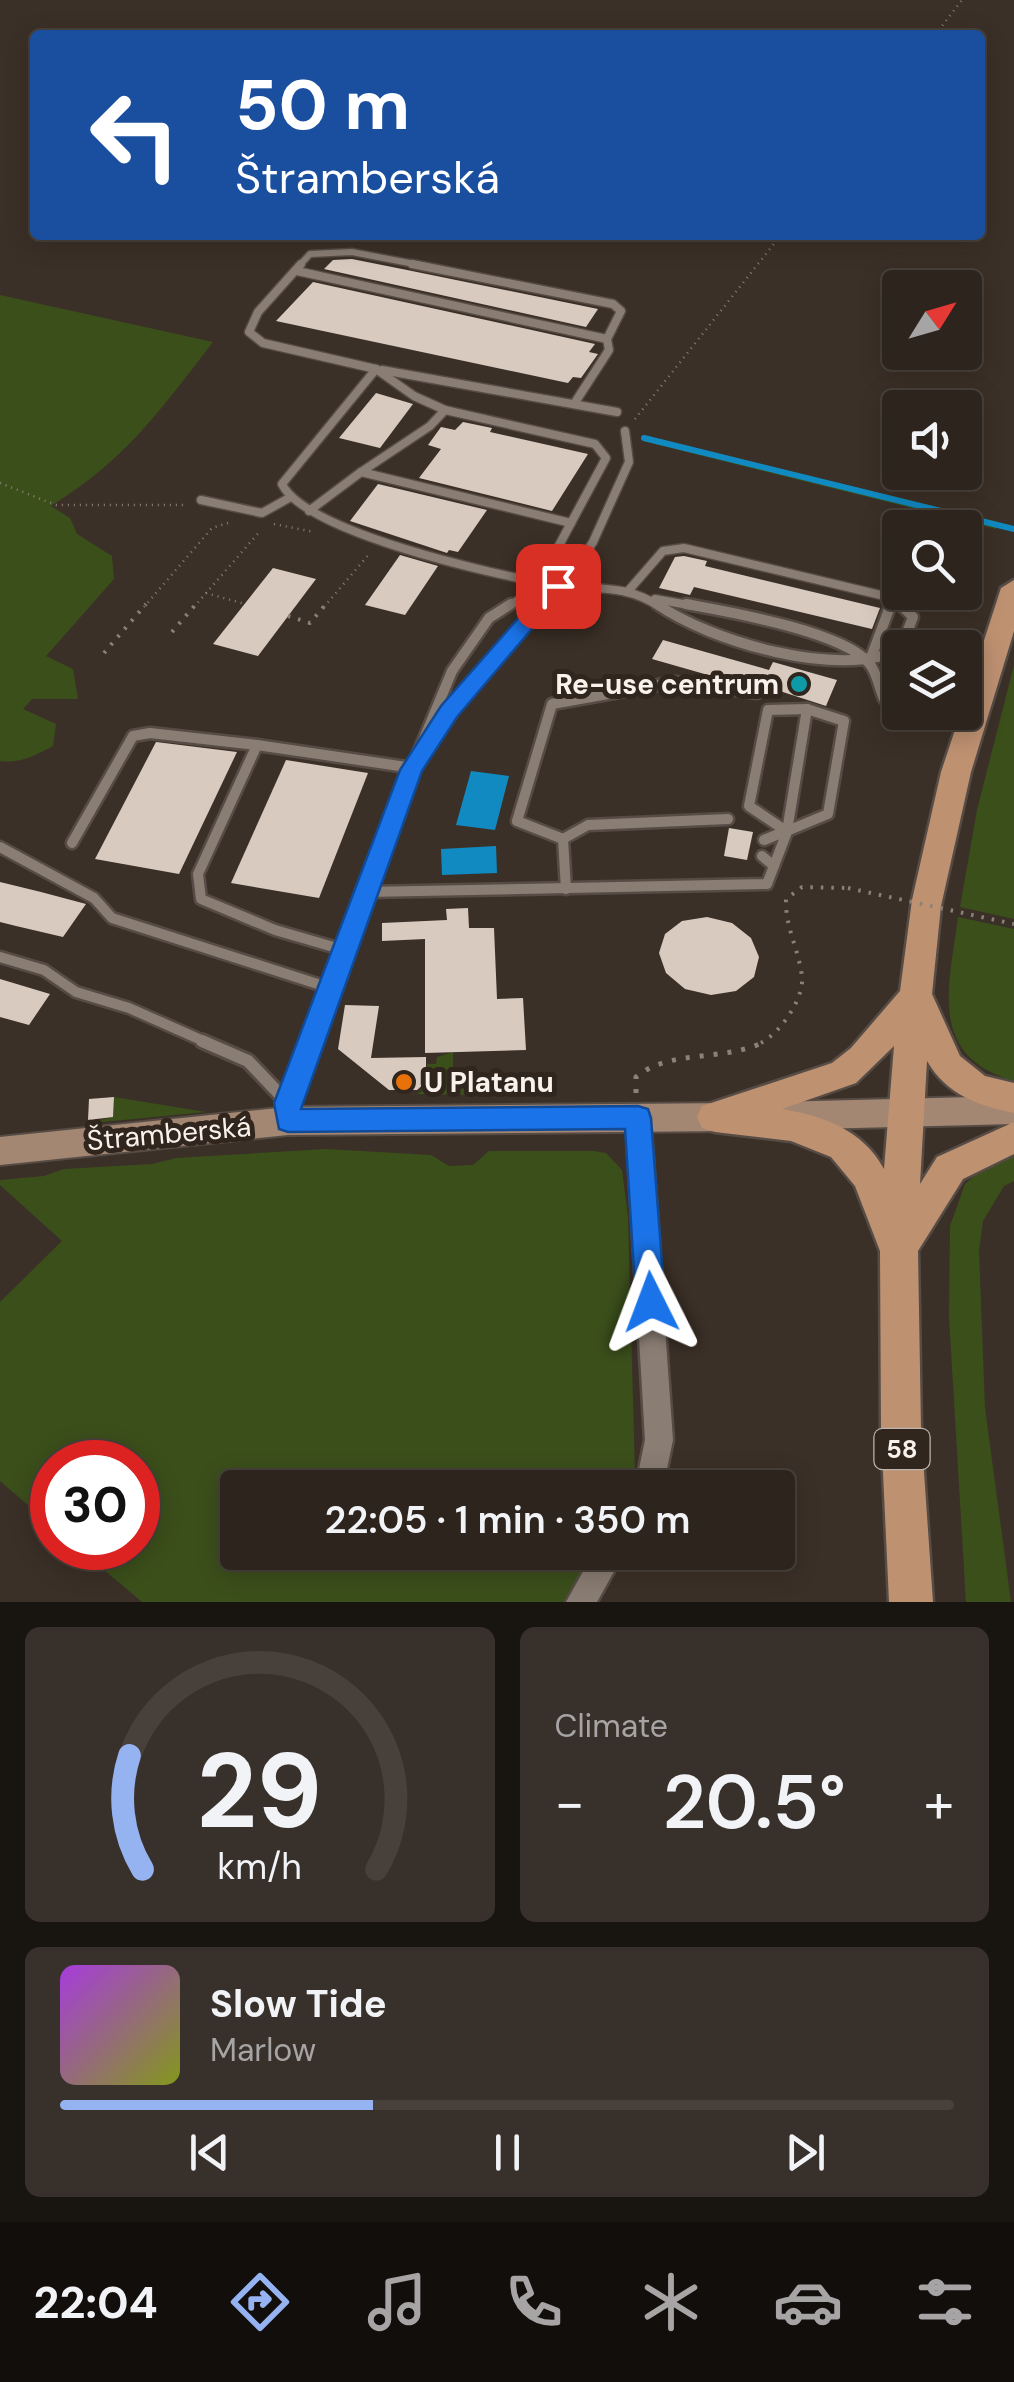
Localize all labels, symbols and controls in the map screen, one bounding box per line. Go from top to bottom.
text: 50 m [235,60,410,151]
icon: left [70,70,200,200]
text: Štramberská [235,148,500,207]
north arrow [882,270,982,370]
map controls [882,270,982,730]
button: sound [882,390,982,490]
button: search [882,510,982,610]
pin [516,544,601,629]
icon: arrive [531,559,586,614]
button: layers [882,630,982,730]
place label: Re-use centrum [555,666,779,703]
marker: Re-use centrum [788,673,810,695]
place label: U Platanu [424,1064,554,1101]
marker: U Platanu [393,1071,415,1093]
street label: Štramberská [85,1108,253,1159]
position arrow [599,1250,703,1354]
road number: 58 [874,1429,930,1469]
speed limit sign: 30 [30,1440,160,1570]
text: 22:05 · 1 min · 350 m [325,1495,690,1545]
text: Climate [555,1705,668,1747]
text: 29 [197,1724,323,1859]
text: 20.5° [663,1754,846,1851]
text: − [555,1767,585,1839]
text: + [924,1767,954,1839]
text: km/h [218,1844,302,1890]
text: Slow Tide [210,1979,387,2029]
text: Marlow [210,2029,316,2071]
icon: previous [182,2125,237,2180]
icon: pause [480,2125,535,2180]
icon: next [778,2125,833,2180]
icon: directions [225,2267,295,2337]
icon: music [362,2267,432,2337]
icon: phone [499,2267,569,2337]
icon: climate [636,2267,706,2337]
icon: car [773,2267,843,2337]
icon: filters [910,2267,980,2337]
text: 22:04 [34,2273,158,2332]

